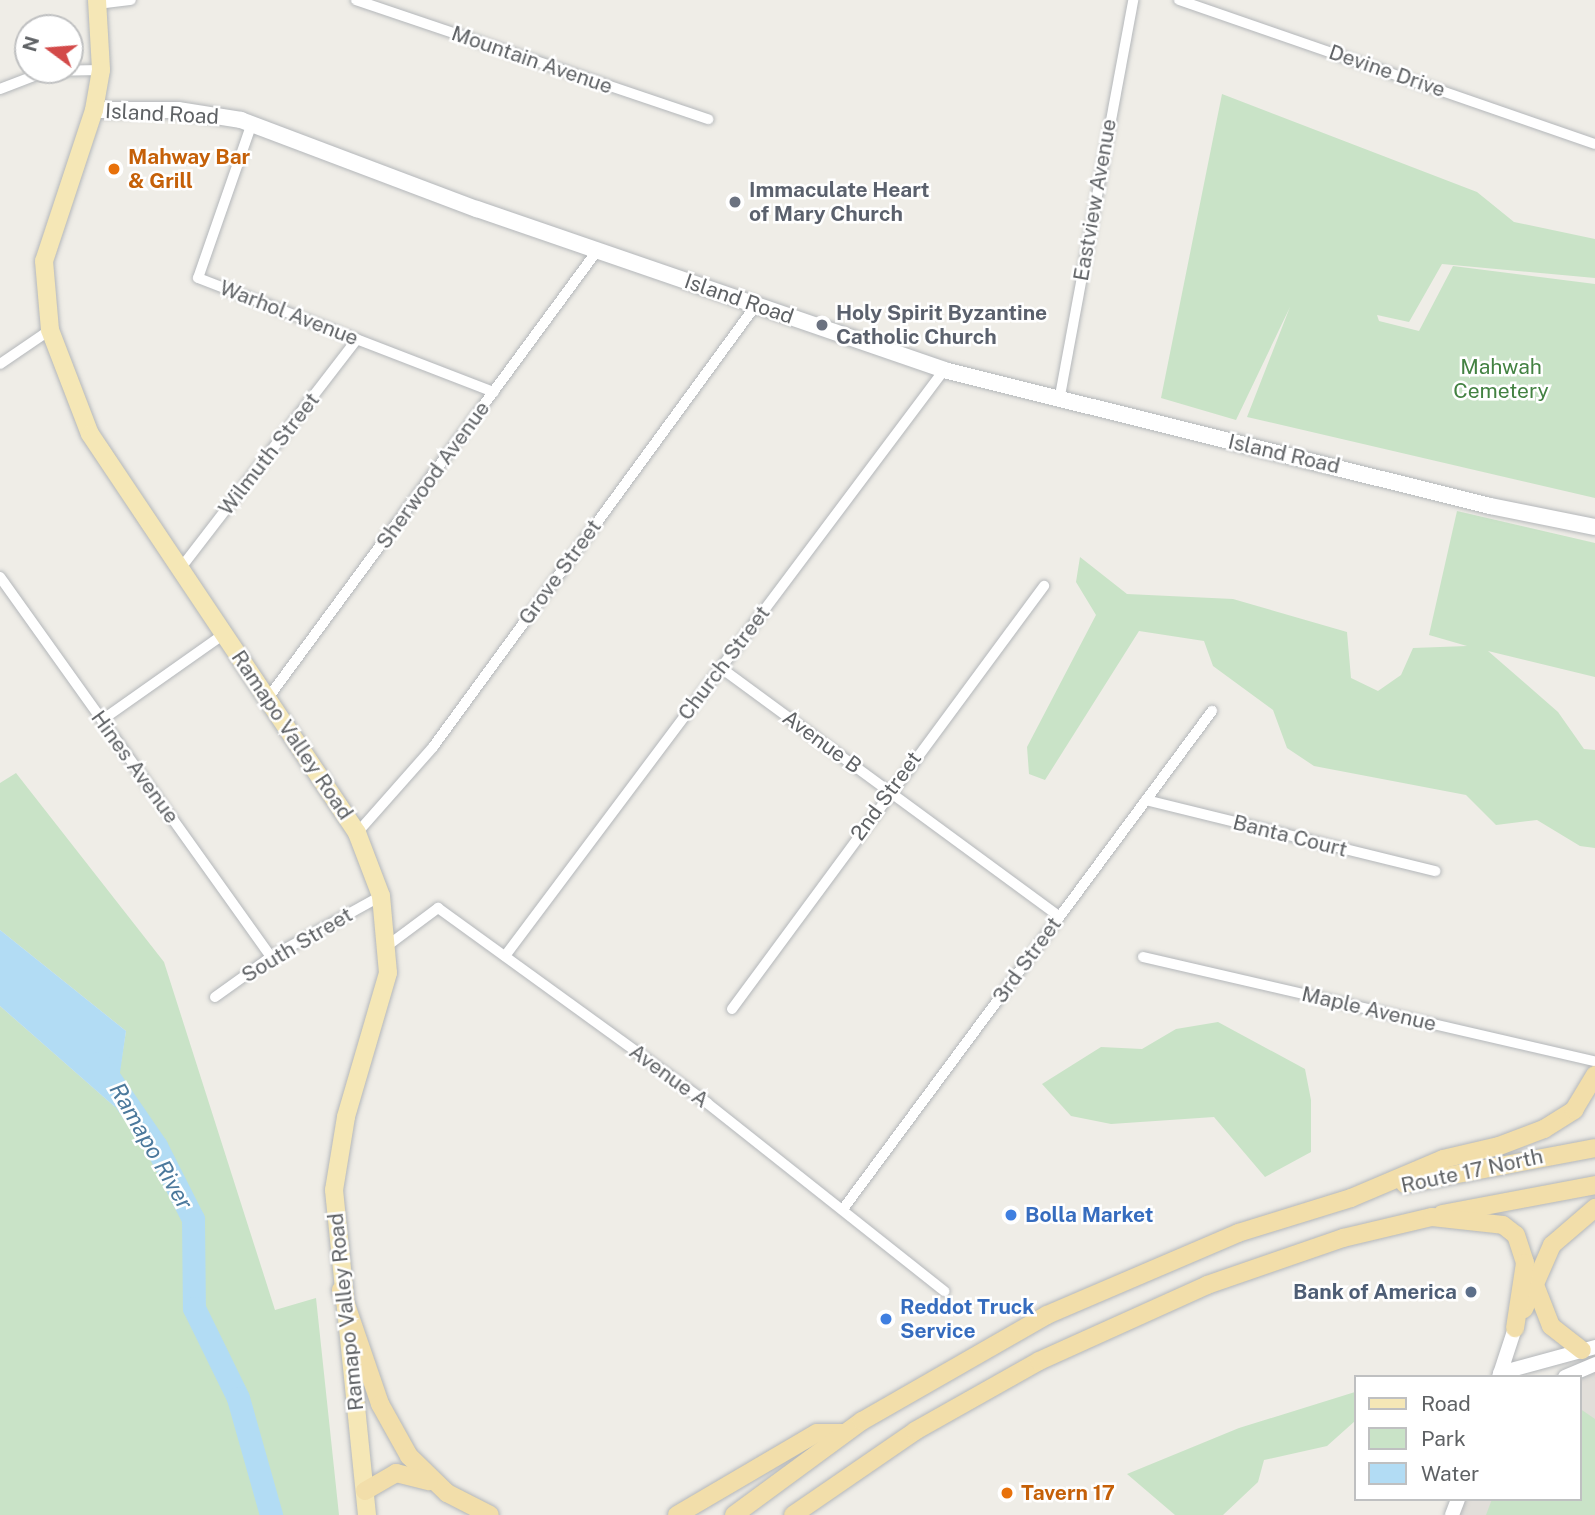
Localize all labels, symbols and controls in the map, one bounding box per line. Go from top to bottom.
north arrow [14,14,84,84]
street label: Mountain Avenue [448,21,616,99]
text: N [18,34,43,54]
street label: Devine Drive [1325,39,1449,103]
street label: Island Road [104,98,220,130]
street label: Eastview Avenue [1068,117,1122,283]
place label: Mahway Bar & Grill [128,144,250,194]
marker: Mahway Bar & Grill [106,161,122,177]
place label: Immaculate Heart of Mary Church [749,177,930,227]
marker: Immaculate Heart of Mary Church [727,194,743,210]
street label: Island Road [681,269,797,329]
street label: Warhol Avenue [216,275,362,351]
place label: Holy Spirit Byzantine Catholic Church [836,300,1047,350]
marker: Holy Spirit Byzantine Catholic Church [814,317,830,333]
park label: Mahwah Cemetery [1453,354,1549,404]
street label: Wilmuth Street [213,388,325,520]
street label: Sherwood Avenue [371,396,495,554]
street label: Island Road [1226,429,1342,479]
street label: Grove Street [513,515,607,629]
street label: Church Street [673,601,775,725]
street label: Ramapo Valley Road [226,645,358,825]
street label: Avenue B [778,705,866,779]
street label: Hines Avenue [86,706,184,828]
street label: 2nd Street [845,747,927,845]
street label: Banta Court [1230,810,1350,862]
street label: South Street [237,902,357,988]
street label: 3rd Street [987,912,1067,1008]
street label: Maple Avenue [1299,981,1439,1037]
street label: Avenue A [624,1039,714,1113]
water label: Ramapo River [104,1078,198,1214]
street label: Route 17 North [1399,1144,1545,1198]
place label: Bolla Market [1025,1202,1154,1228]
marker: Bolla Market [1003,1207,1019,1223]
street label: Ramapo Valley Road [323,1212,369,1412]
place label: Bank of America [1293,1279,1457,1305]
marker: Bank of America [1463,1284,1479,1300]
place label: Reddot Truck Service [900,1294,1034,1344]
marker: Reddot Truck Service [878,1311,894,1327]
legend [1354,1375,1581,1501]
text: Road [1421,1391,1471,1416]
text: Park [1421,1426,1466,1451]
text: Water [1421,1461,1479,1486]
place label: Tavern 17 [1021,1480,1115,1506]
marker: Tavern 17 [999,1485,1015,1501]

